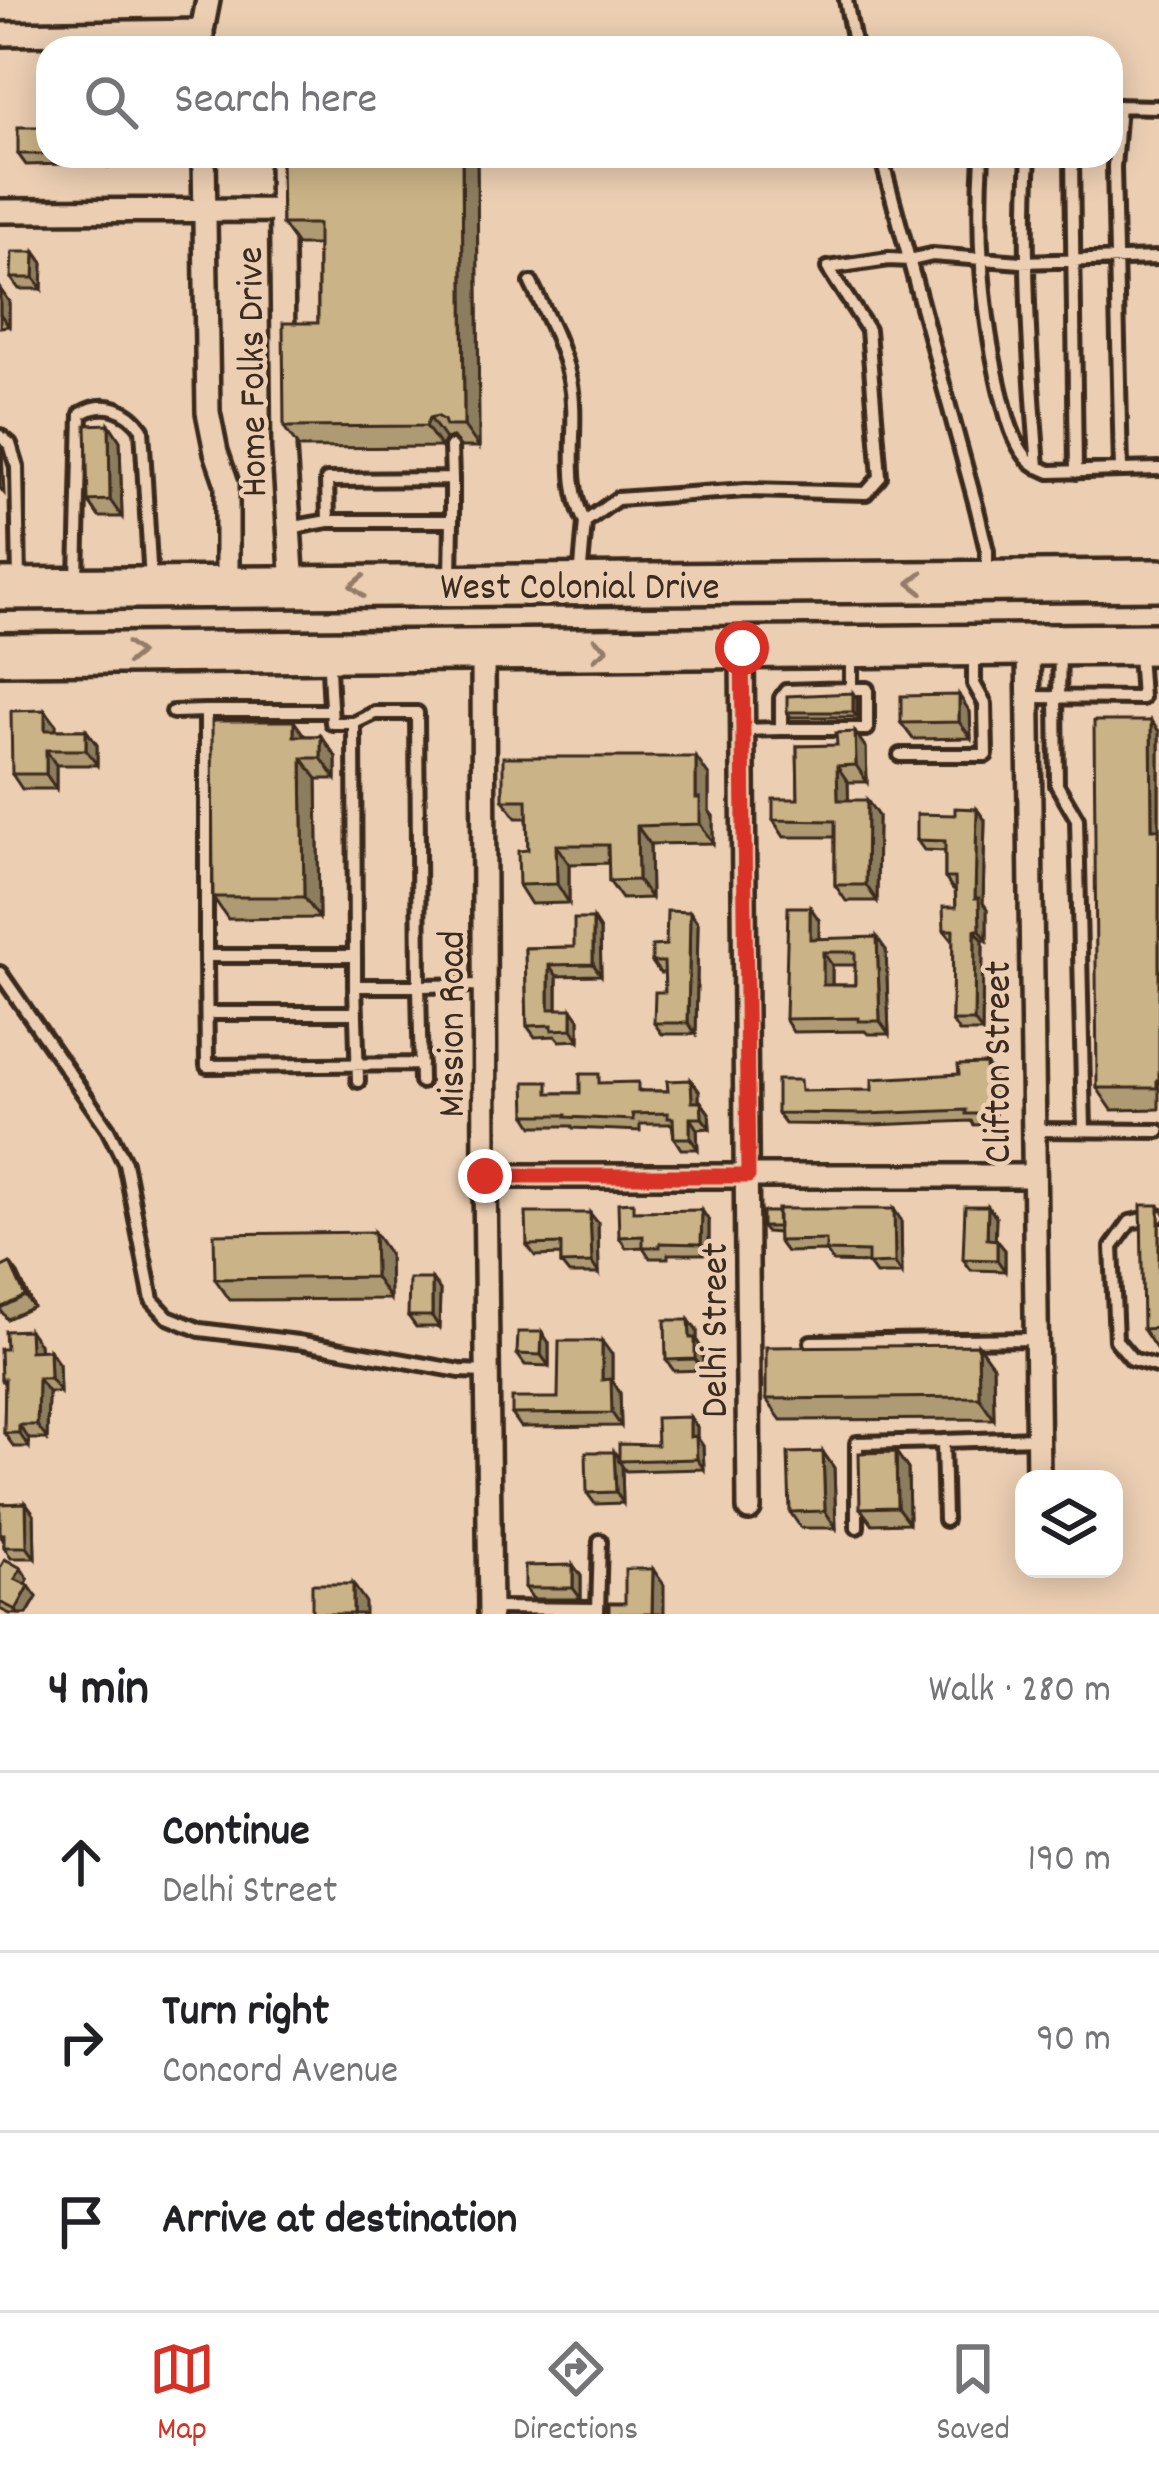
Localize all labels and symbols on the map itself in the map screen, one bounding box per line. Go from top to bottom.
street label: Home Folks Drive [226,246,285,498]
street label: West Colonial Drive [440,563,720,618]
one-way arrow [906,570,924,596]
one-way arrow [348,573,366,599]
route start [715,621,769,675]
one-way arrow [592,636,610,662]
one-way arrow [124,641,143,667]
street label: Mission Road [428,930,483,1118]
street label: Clifton Street [974,961,1029,1163]
route end [458,1149,512,1203]
street label: Delhi Street [691,1242,746,1418]

